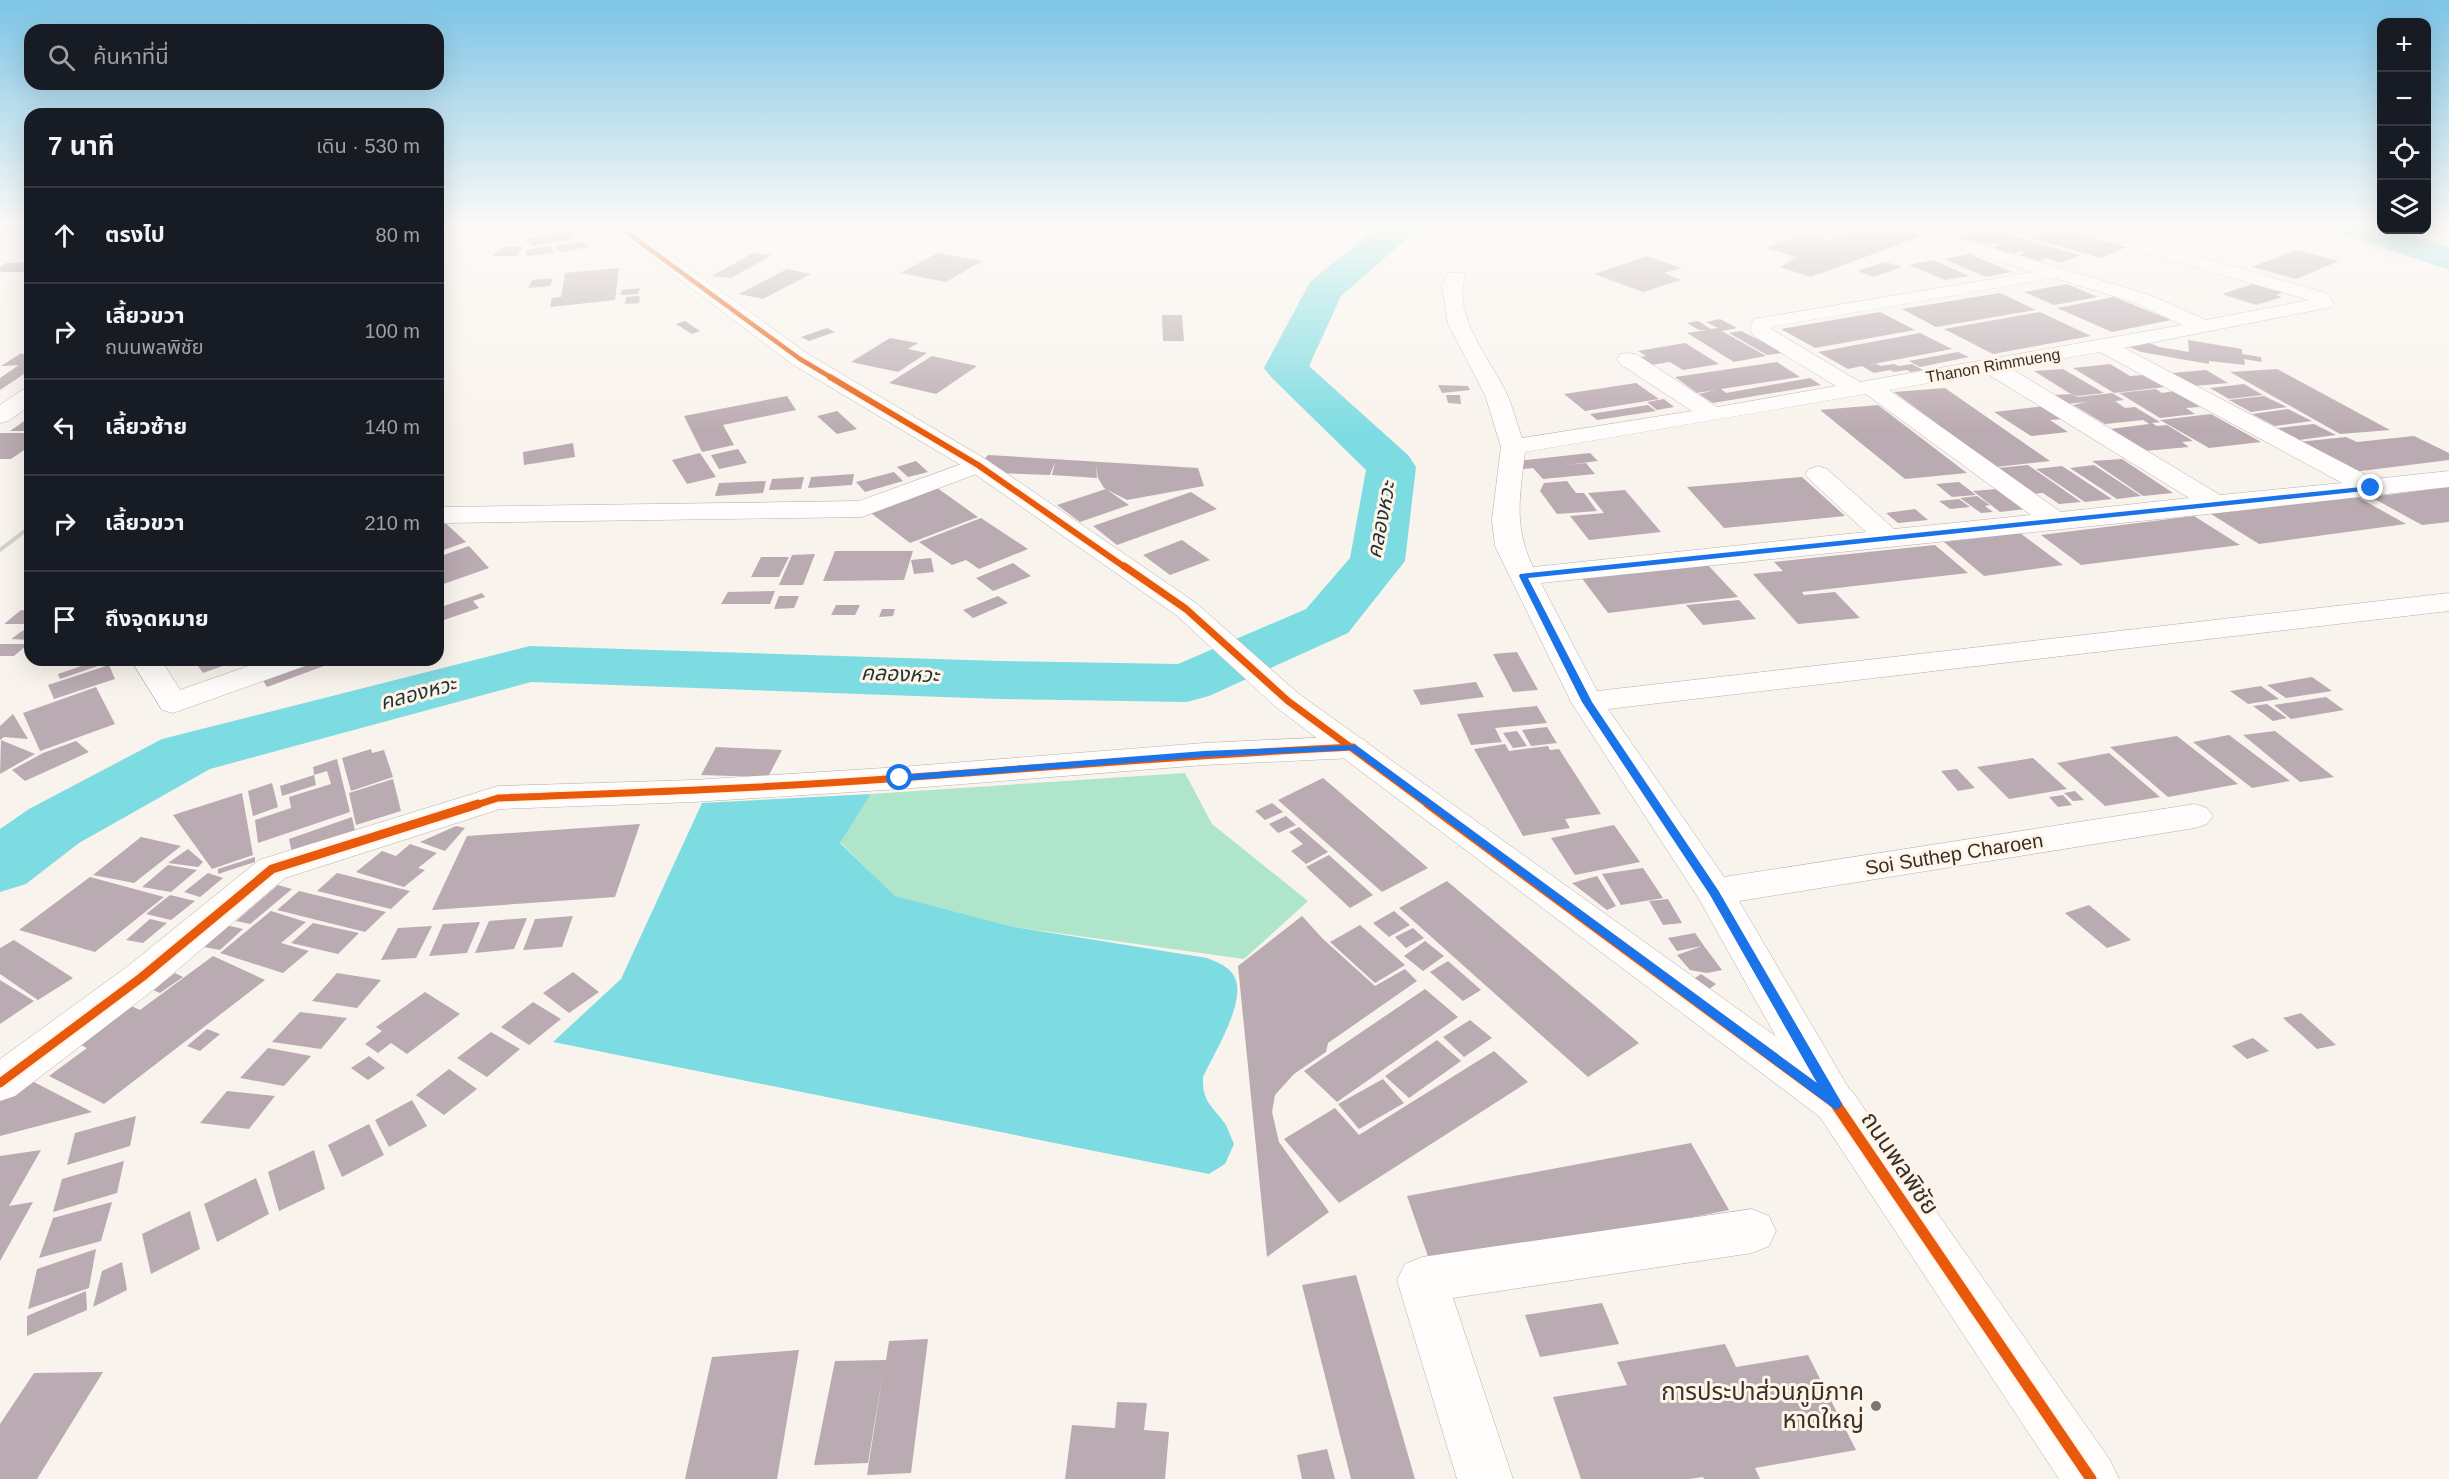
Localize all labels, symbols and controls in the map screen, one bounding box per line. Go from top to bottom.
map controls [2377,18,2431,234]
button: + [2377,18,2431,72]
search box [24,24,444,90]
icon: search [45,41,78,74]
text: ค้นหาที่นี่ [93,44,169,69]
button: − [2377,72,2431,126]
button: locate [2377,126,2431,180]
text: 7 นาที [48,131,115,161]
text: เดิน · 530 m [316,135,420,157]
button: layers [2377,180,2431,234]
icon: ahead [48,219,81,252]
text: ตรงไป [105,222,165,247]
text: 80 m [376,224,420,246]
text: เลี้ยวขวา [105,303,185,328]
icon: right [48,315,81,348]
text: 100 m [364,320,420,342]
text: ถนนพลพิชัย [105,336,204,358]
street label: Thanon Rimmueng [1925,345,2062,386]
icon: left [48,411,81,444]
text: เลี้ยวซ้าย [105,414,187,439]
text: 140 m [364,416,420,438]
route end [2357,474,2383,500]
water label: คลองหวะ [1362,478,1400,560]
icon: right [48,507,81,540]
text: เลี้ยวขวา [105,510,185,535]
text: 210 m [364,512,420,534]
icon: arrive [48,603,81,636]
text: ถึงจุดหมาย [105,606,209,631]
water label: คลองหวะ [861,661,941,686]
water label: คลองหวะ [377,671,460,714]
route start [886,764,912,790]
street label: Soi Suthep Charoen [1863,829,2045,879]
street label: ถนนพลพิชัย [1856,1106,1945,1219]
place label: การประปาส่วนภูมิภาค หาดใหญ่ [1661,1378,1864,1433]
marker: การประปาส่วนภูมิภาค หาดใหญ่ [1869,1399,1883,1413]

